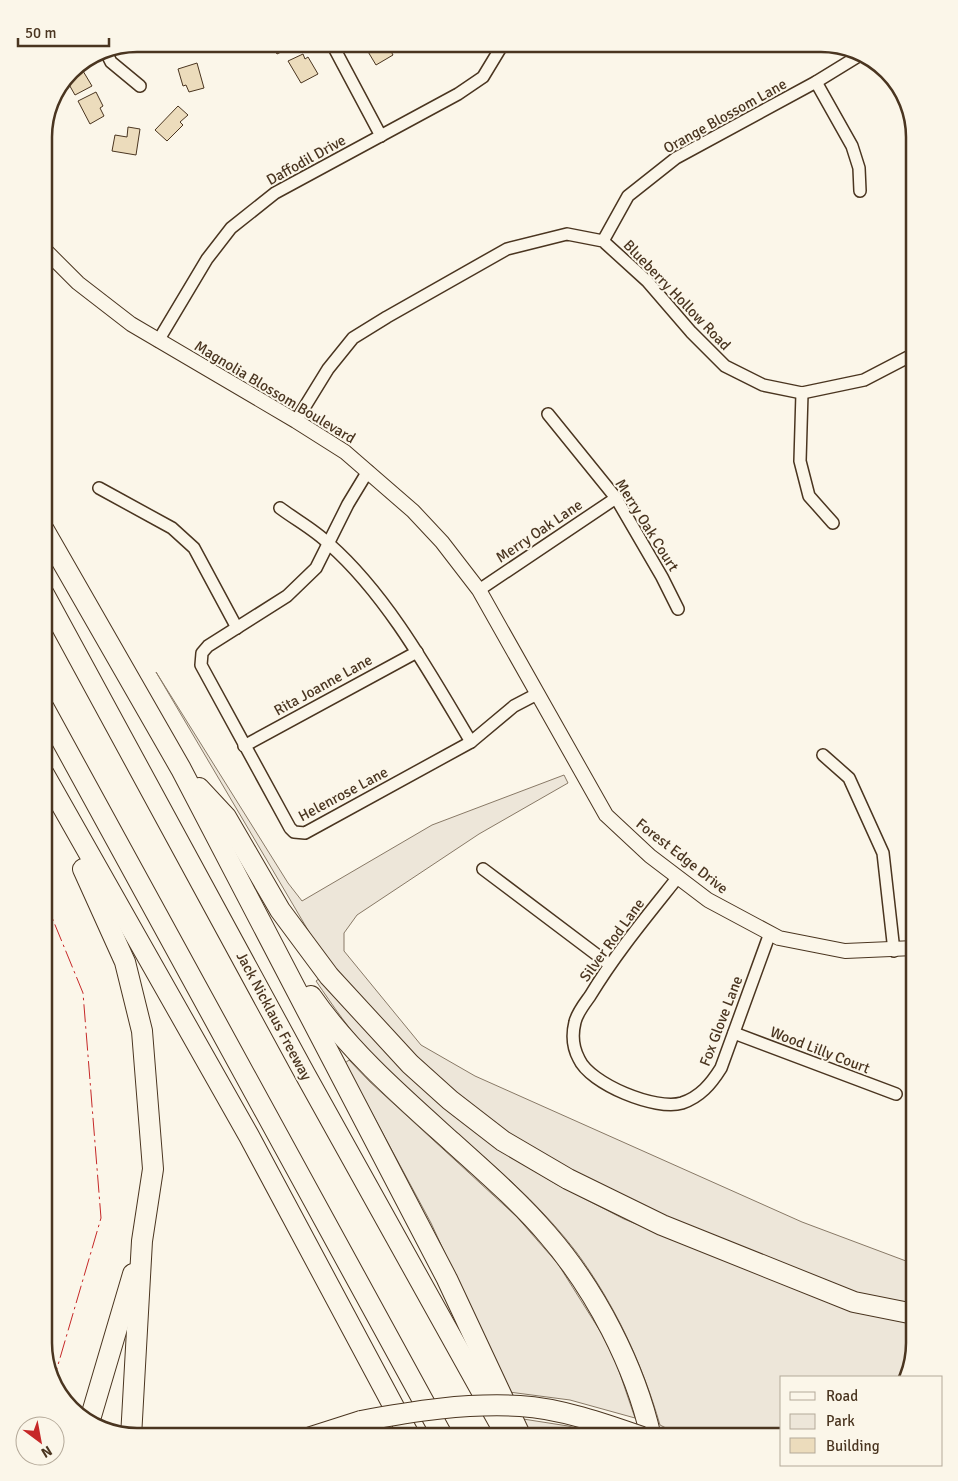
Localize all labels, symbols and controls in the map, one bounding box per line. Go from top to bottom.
scale bar [18,15,109,47]
text: 50 m [25,24,56,42]
street label: Orange Blossom Lane [660,75,790,157]
street label: Daffodil Drive [263,131,349,189]
street label: Blueberry Hollow Road [620,236,734,354]
street label: Magnolia Blossom Boulevard [191,337,359,447]
street label: Merry Oak Court [611,475,683,575]
street label: Merry Oak Lane [492,495,586,567]
street label: Rita Joanne Lane [271,651,375,719]
street label: Helenrose Lane [295,763,391,825]
street label: Forest Edge Drive [632,815,732,897]
street label: Silver Rod Lane [576,895,648,985]
street label: Jack Nicklaus Freeway [232,949,316,1083]
street label: Fox Glove Lane [696,973,746,1069]
street label: Wood Lilly Court [768,1023,872,1077]
legend [780,1376,943,1466]
text: Road [826,1387,858,1405]
text: Park [826,1412,855,1430]
north arrow [15,1416,65,1466]
text: Building [826,1437,880,1455]
text: N [38,1442,55,1461]

